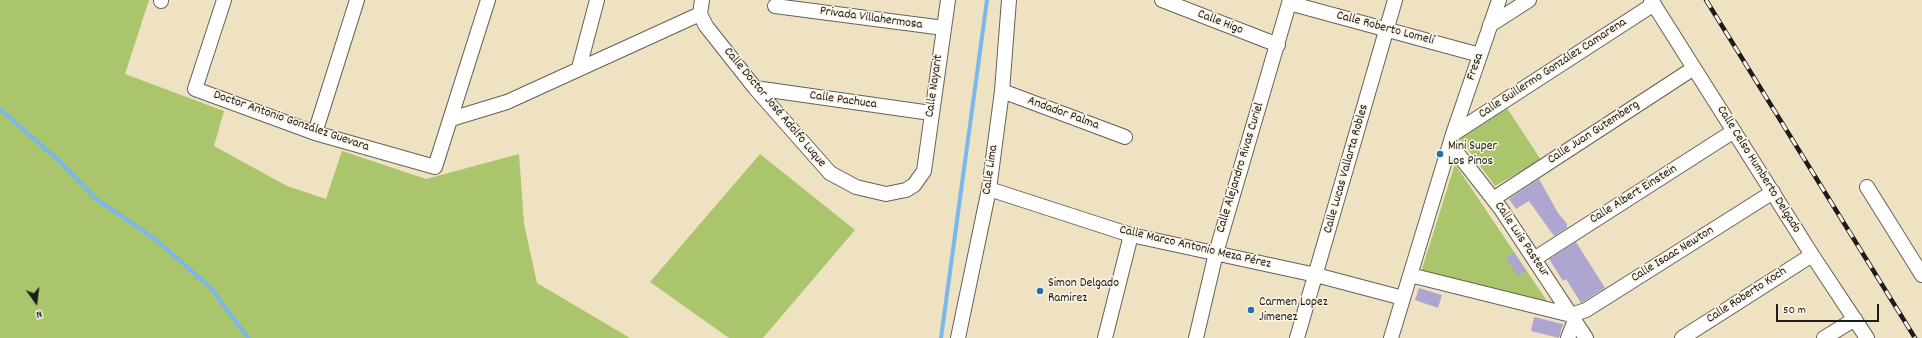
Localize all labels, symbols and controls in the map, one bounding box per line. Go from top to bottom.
street label: Privada Villahermosa [819,4,923,34]
street label: Calle Higo [1195,7,1245,39]
street label: Calle Roberto Lomelí [1334,8,1436,50]
street label: Calle Guillermo González Camarena [1476,15,1630,123]
street label: Calle Doctor José Adolfo Luque [719,45,829,171]
street label: Fresa [1464,51,1488,83]
street label: Calle Nayarit [923,54,947,118]
street label: Doctor Antonio González Guevara [211,88,371,156]
street label: Calle Pachuca [808,89,878,113]
street label: Andador Palma [1025,94,1101,134]
street label: Calle Juan Gutemberg [1545,98,1643,168]
street label: Calle Alejandro Rivas Curiel [1214,101,1268,235]
street label: Calle Lucas Vallarta Robles [1321,103,1373,235]
street label: Calle Celso Humberto Delgado [1712,104,1804,236]
place label: Mini Super Los Pinos [1448,139,1497,170]
street label: Calle Lima [980,144,1002,196]
marker: Mini Super Los Pinos [1435,149,1445,159]
street label: Calle Albert Einstein [1587,162,1681,228]
street label: Calle Luis Pasteur [1490,199,1552,281]
street label: Calle Marco Antonio Meza Pérez [1118,223,1272,273]
street label: Calle Isaac Newton [1629,223,1717,287]
street label: Calle Roberto Koch [1704,264,1790,328]
place label: Simon Delgado Ramirez [1048,276,1119,307]
north arrow [16,282,56,322]
marker: Simon Delgado Ramirez [1035,286,1045,296]
place label: Carmen Lopez Jimenez [1259,295,1328,326]
scale bar [1778,296,1881,322]
text: 50 m [1783,302,1806,319]
text: N [34,305,43,322]
marker: Carmen Lopez Jimenez [1246,305,1256,315]

